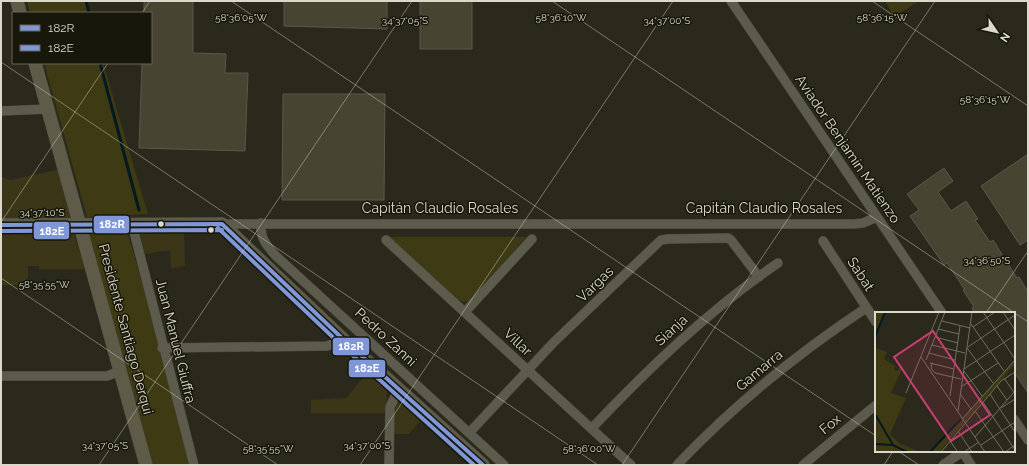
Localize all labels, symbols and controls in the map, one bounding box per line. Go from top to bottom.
legend [12,12,152,64]
text: 58°36'05"W [215,12,268,23]
text: 58°36'10"W [536,12,587,23]
text: 58°36'15"W [857,12,908,23]
north arrow [977,12,1017,52]
text: 34°37'05"S [382,15,428,26]
text: 34°37'00"S [644,15,690,26]
text: 182R [48,21,75,35]
text: N [997,30,1013,44]
text: 182E [48,41,74,55]
street label: Aviador Benjamín Matienzo [792,72,904,226]
text: 58°36'15"W [960,94,1011,105]
street label: Capitán Claudio Rosales [362,200,518,216]
street label: Capitán Claudio Rosales [686,200,842,216]
text: 34°37'10"S [19,207,65,218]
line badge: 182R [93,215,130,234]
text: 182R [99,218,125,231]
unlabelled marker [156,219,166,229]
line badge: 182E [33,221,70,240]
text: 182E [40,225,65,238]
unlabelled marker [206,225,216,235]
street label: Presidente Santiago Derqui [96,242,156,416]
street label: Sabat [844,254,878,294]
text: 34°36'50"S [964,255,1010,266]
street label: Vargas [574,263,617,305]
street label: Juan Manuel Giuffra [153,277,199,405]
text: 58°35'55"W [19,279,70,290]
street label: Pedro Zanni [352,305,420,369]
street label: Sianja [651,311,691,349]
inset map [875,312,1015,452]
street label: Villar [501,325,535,359]
line badge: 182R [332,337,370,356]
text: 182R [338,340,364,353]
street label: Gamarra [733,346,785,394]
line badge: 182E [348,359,386,378]
text: 182E [355,362,380,375]
street label: Fox [816,411,844,437]
text: 34°37'05"S [82,440,128,451]
text: 34°37'00"S [344,440,390,451]
text: 58°35'55"W [243,443,294,454]
text: 58°36'00"W [563,443,616,454]

